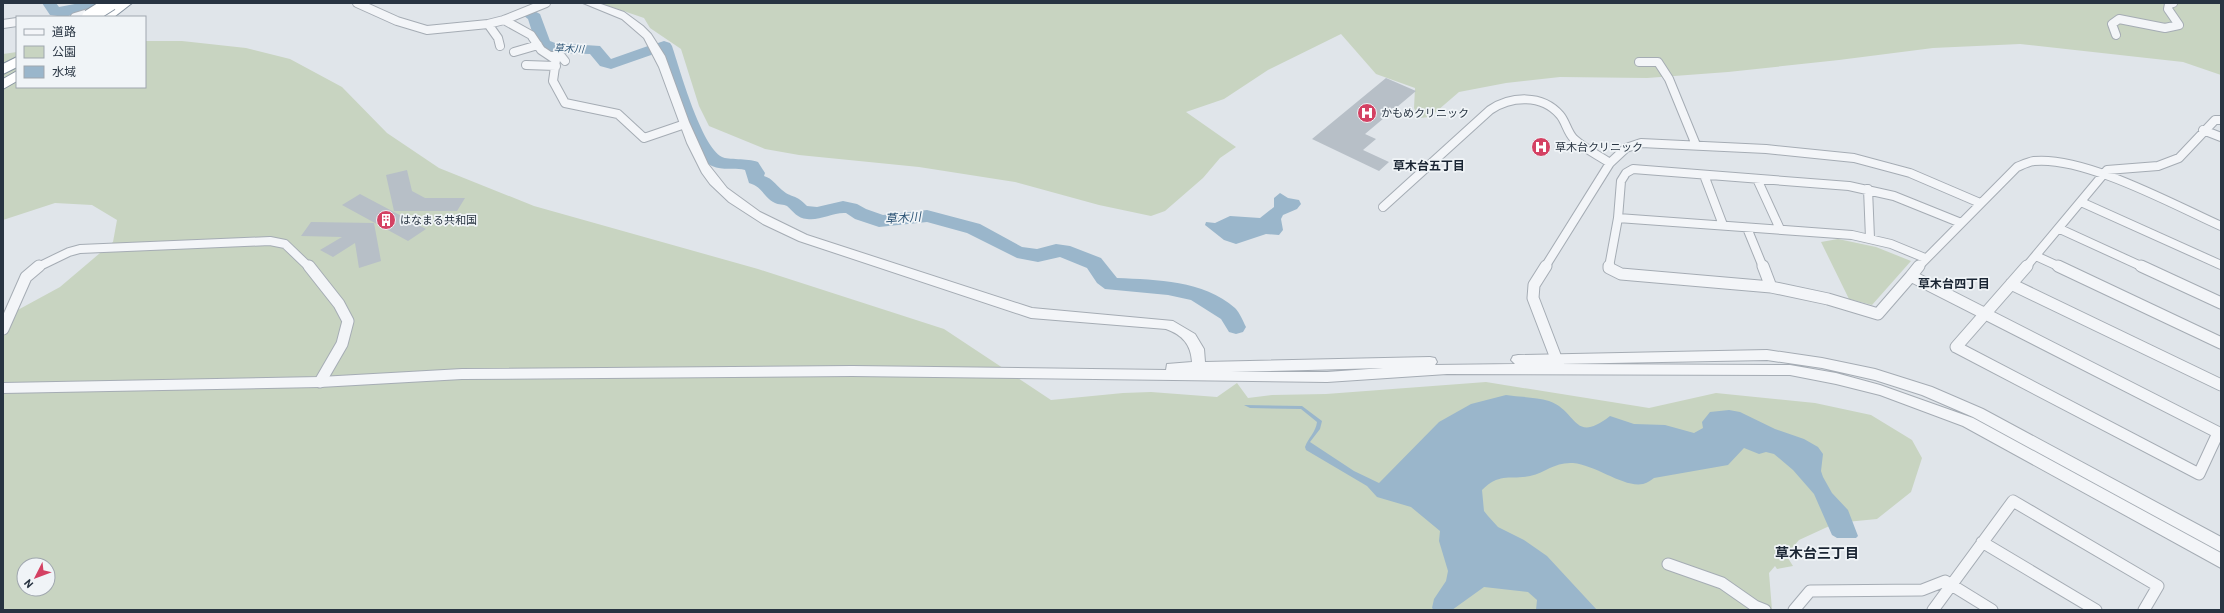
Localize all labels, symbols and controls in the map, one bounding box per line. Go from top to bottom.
legend [16,16,146,88]
text: 道路 [52,24,76,38]
water label: 草木川 [554,41,585,55]
text: 公園 [52,44,76,58]
text: 水域 [52,64,76,78]
hospital icon: かもめクリニック [1356,102,1378,124]
place label: かもめクリニック [1381,106,1469,119]
hospital icon: 草木台クリニック [1530,136,1552,158]
place label: 草木台クリニック [1555,140,1643,153]
district label: 草木台五丁目 [1393,158,1465,172]
building icon: はなまる共和国 [375,209,397,231]
water label: 草木川 [884,209,923,225]
place label: はなまる共和国 [400,213,477,226]
district label: 草木台四丁目 [1918,276,1990,290]
district label: 草木台三丁目 [1775,544,1859,561]
north arrow [16,557,56,597]
text: N [21,577,35,591]

